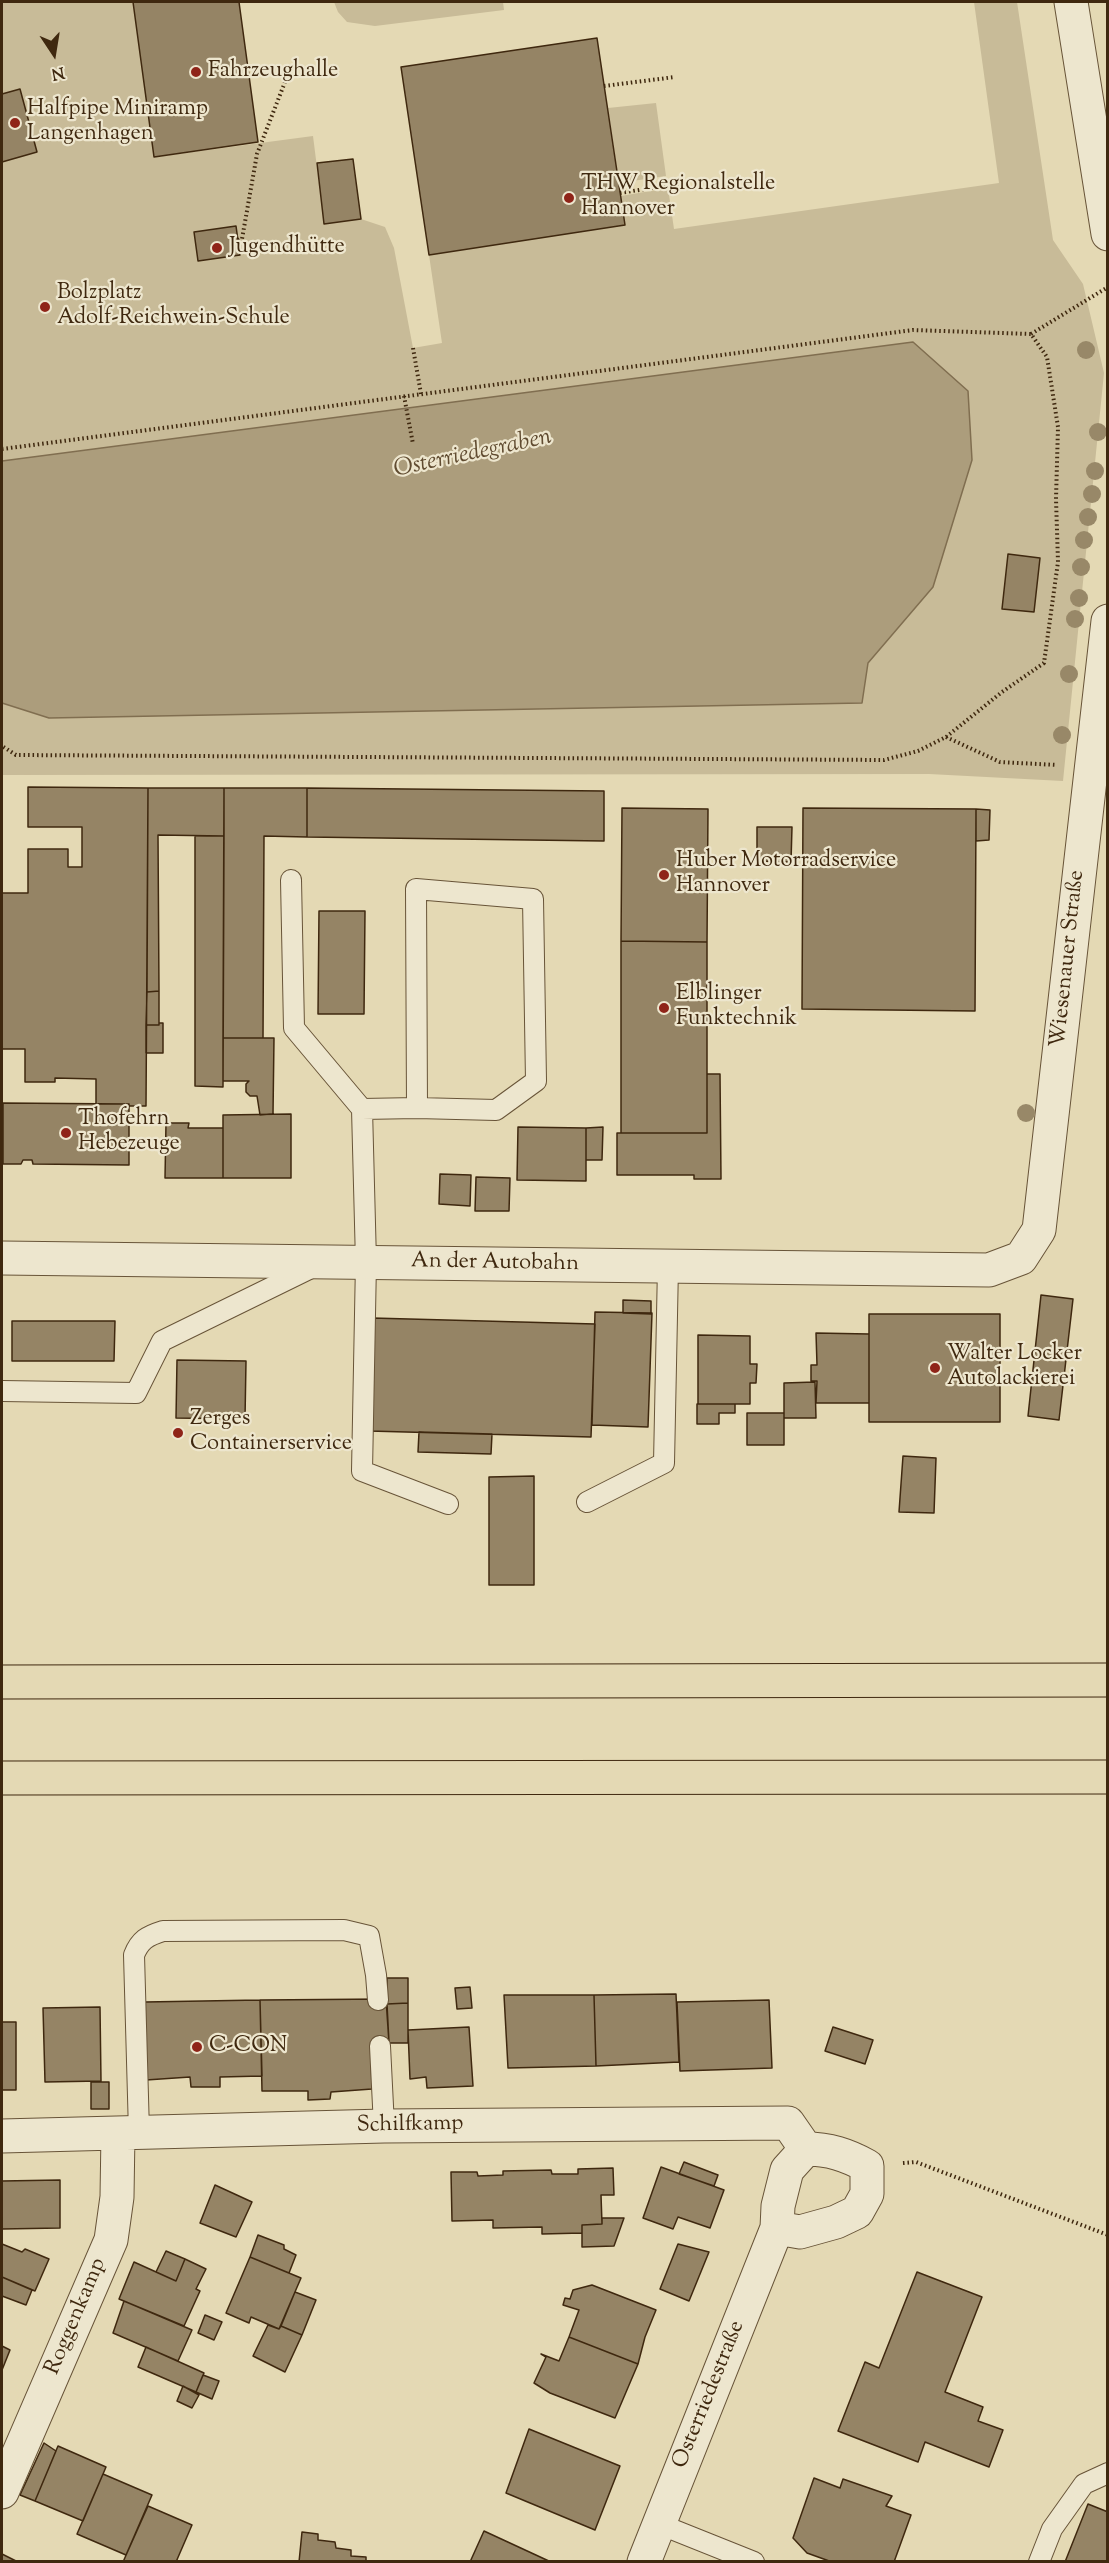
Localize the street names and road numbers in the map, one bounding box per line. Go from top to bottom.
street label: Wiesenauer Straße [1047,869,1091,1049]
street label: An der Autobahn [411,1249,579,1279]
street label: Schilfkamp [356,2112,464,2140]
street label: Roggenkamp [41,2255,113,2379]
street label: Osterriedestraße [668,2317,752,2473]

